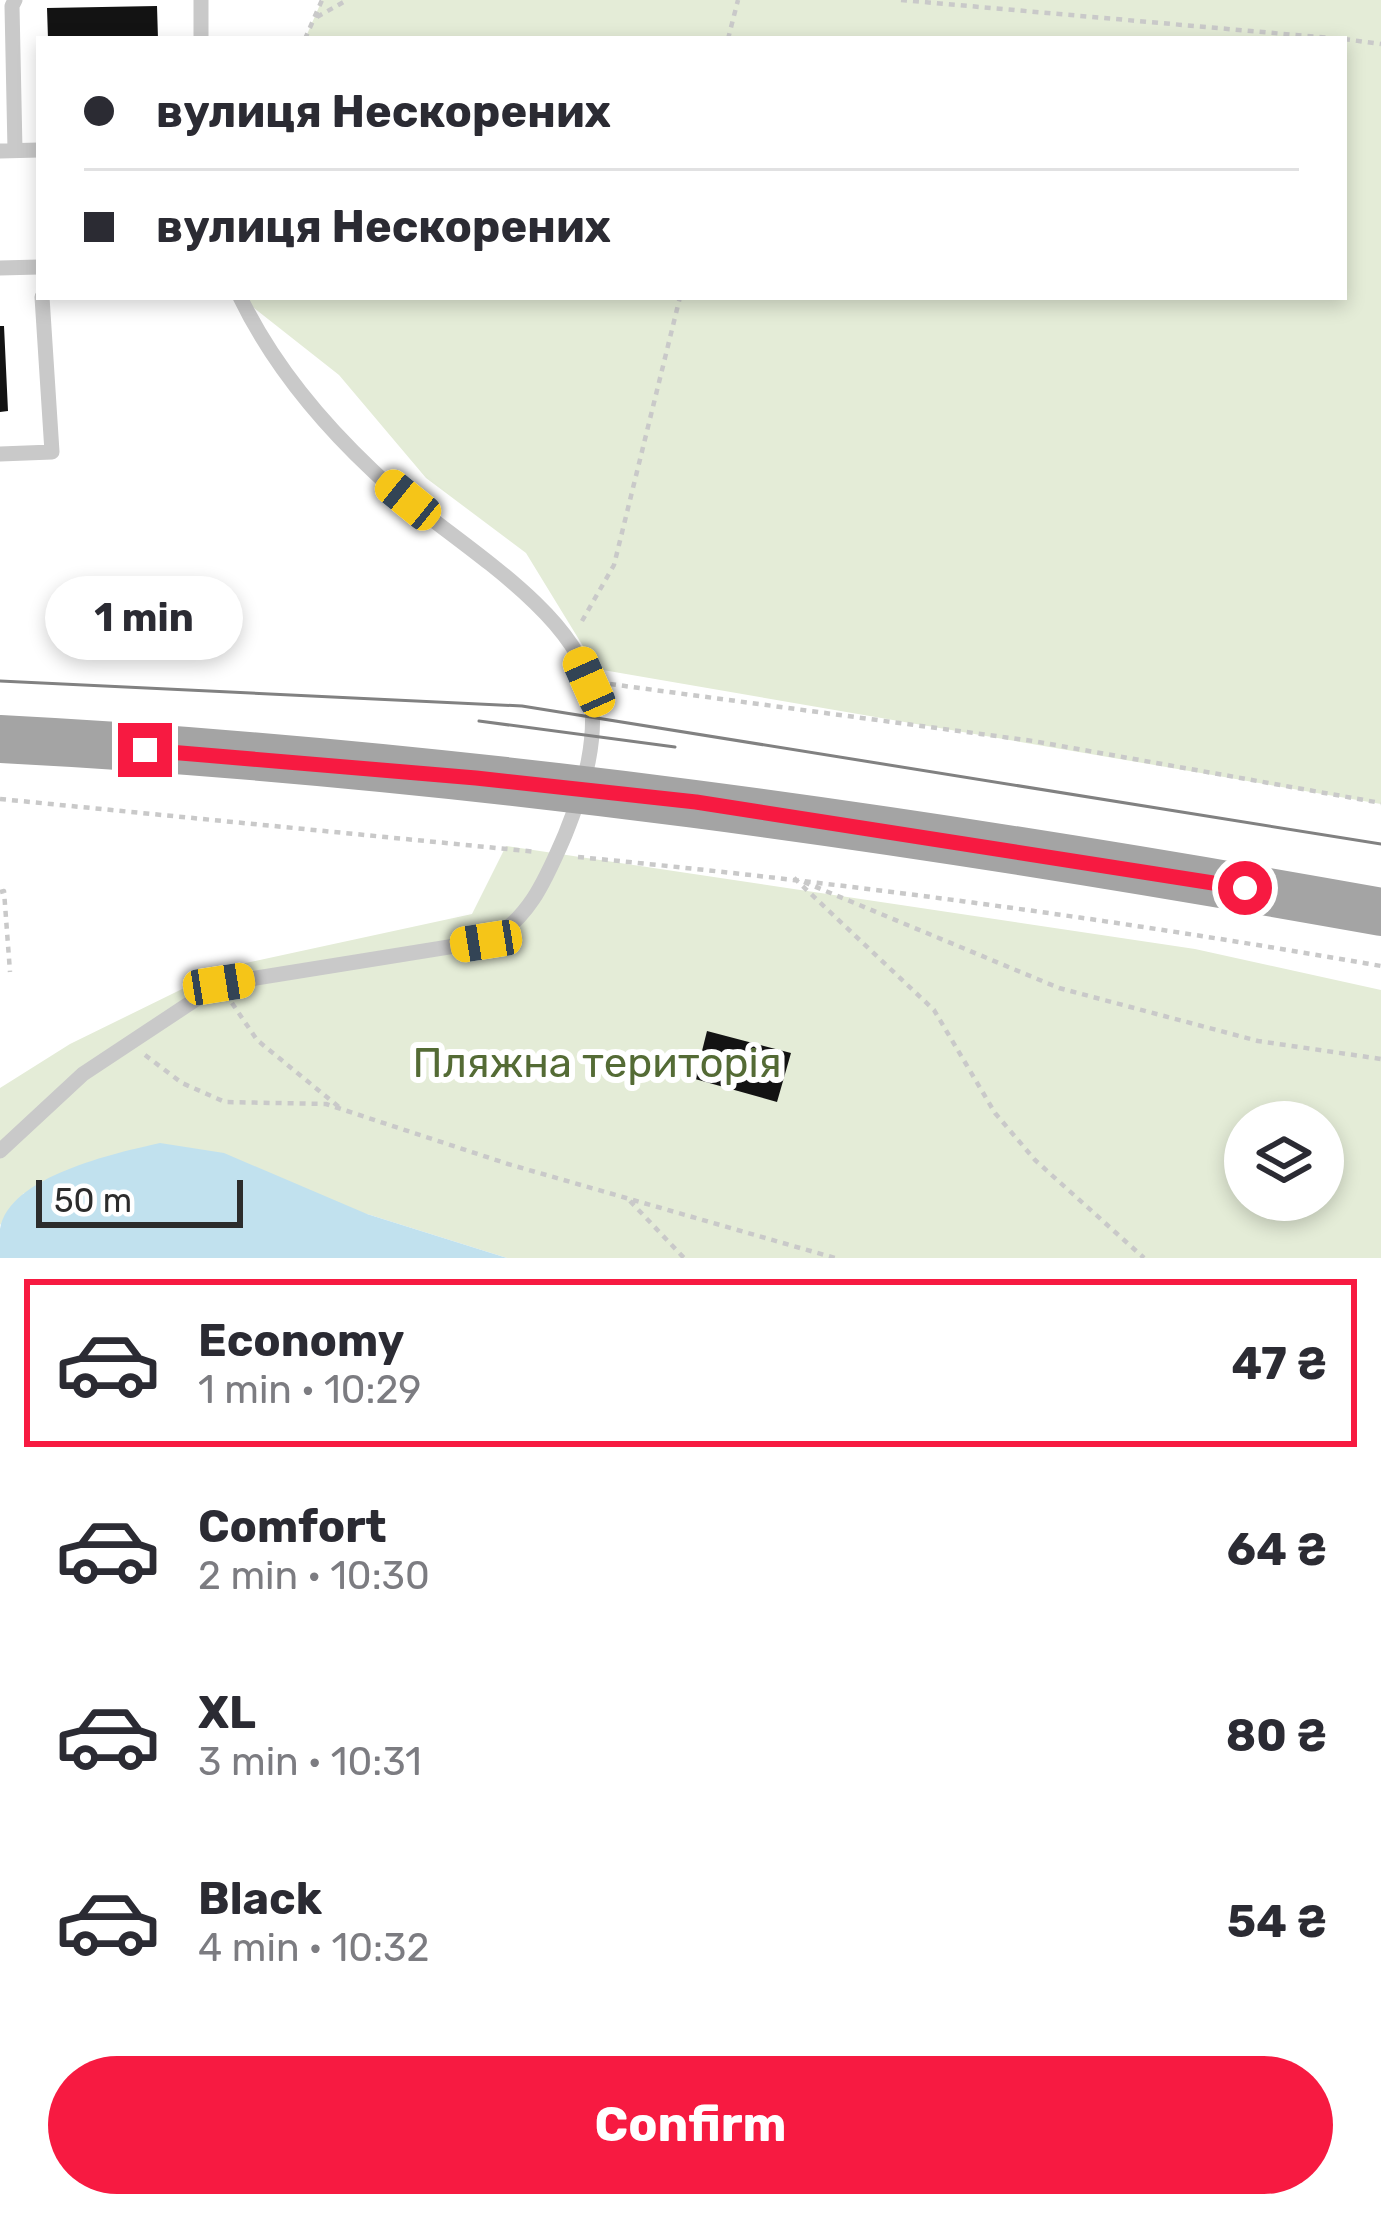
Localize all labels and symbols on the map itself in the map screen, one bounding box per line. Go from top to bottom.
car [369,463,447,537]
callout: 1 min [46,576,244,660]
car [558,642,620,722]
route end [118,723,172,777]
route start [1218,861,1272,915]
car [448,918,524,964]
car [181,961,257,1007]
park label: Пляжна територія [412,1038,782,1088]
scale bar [36,1174,243,1227]

